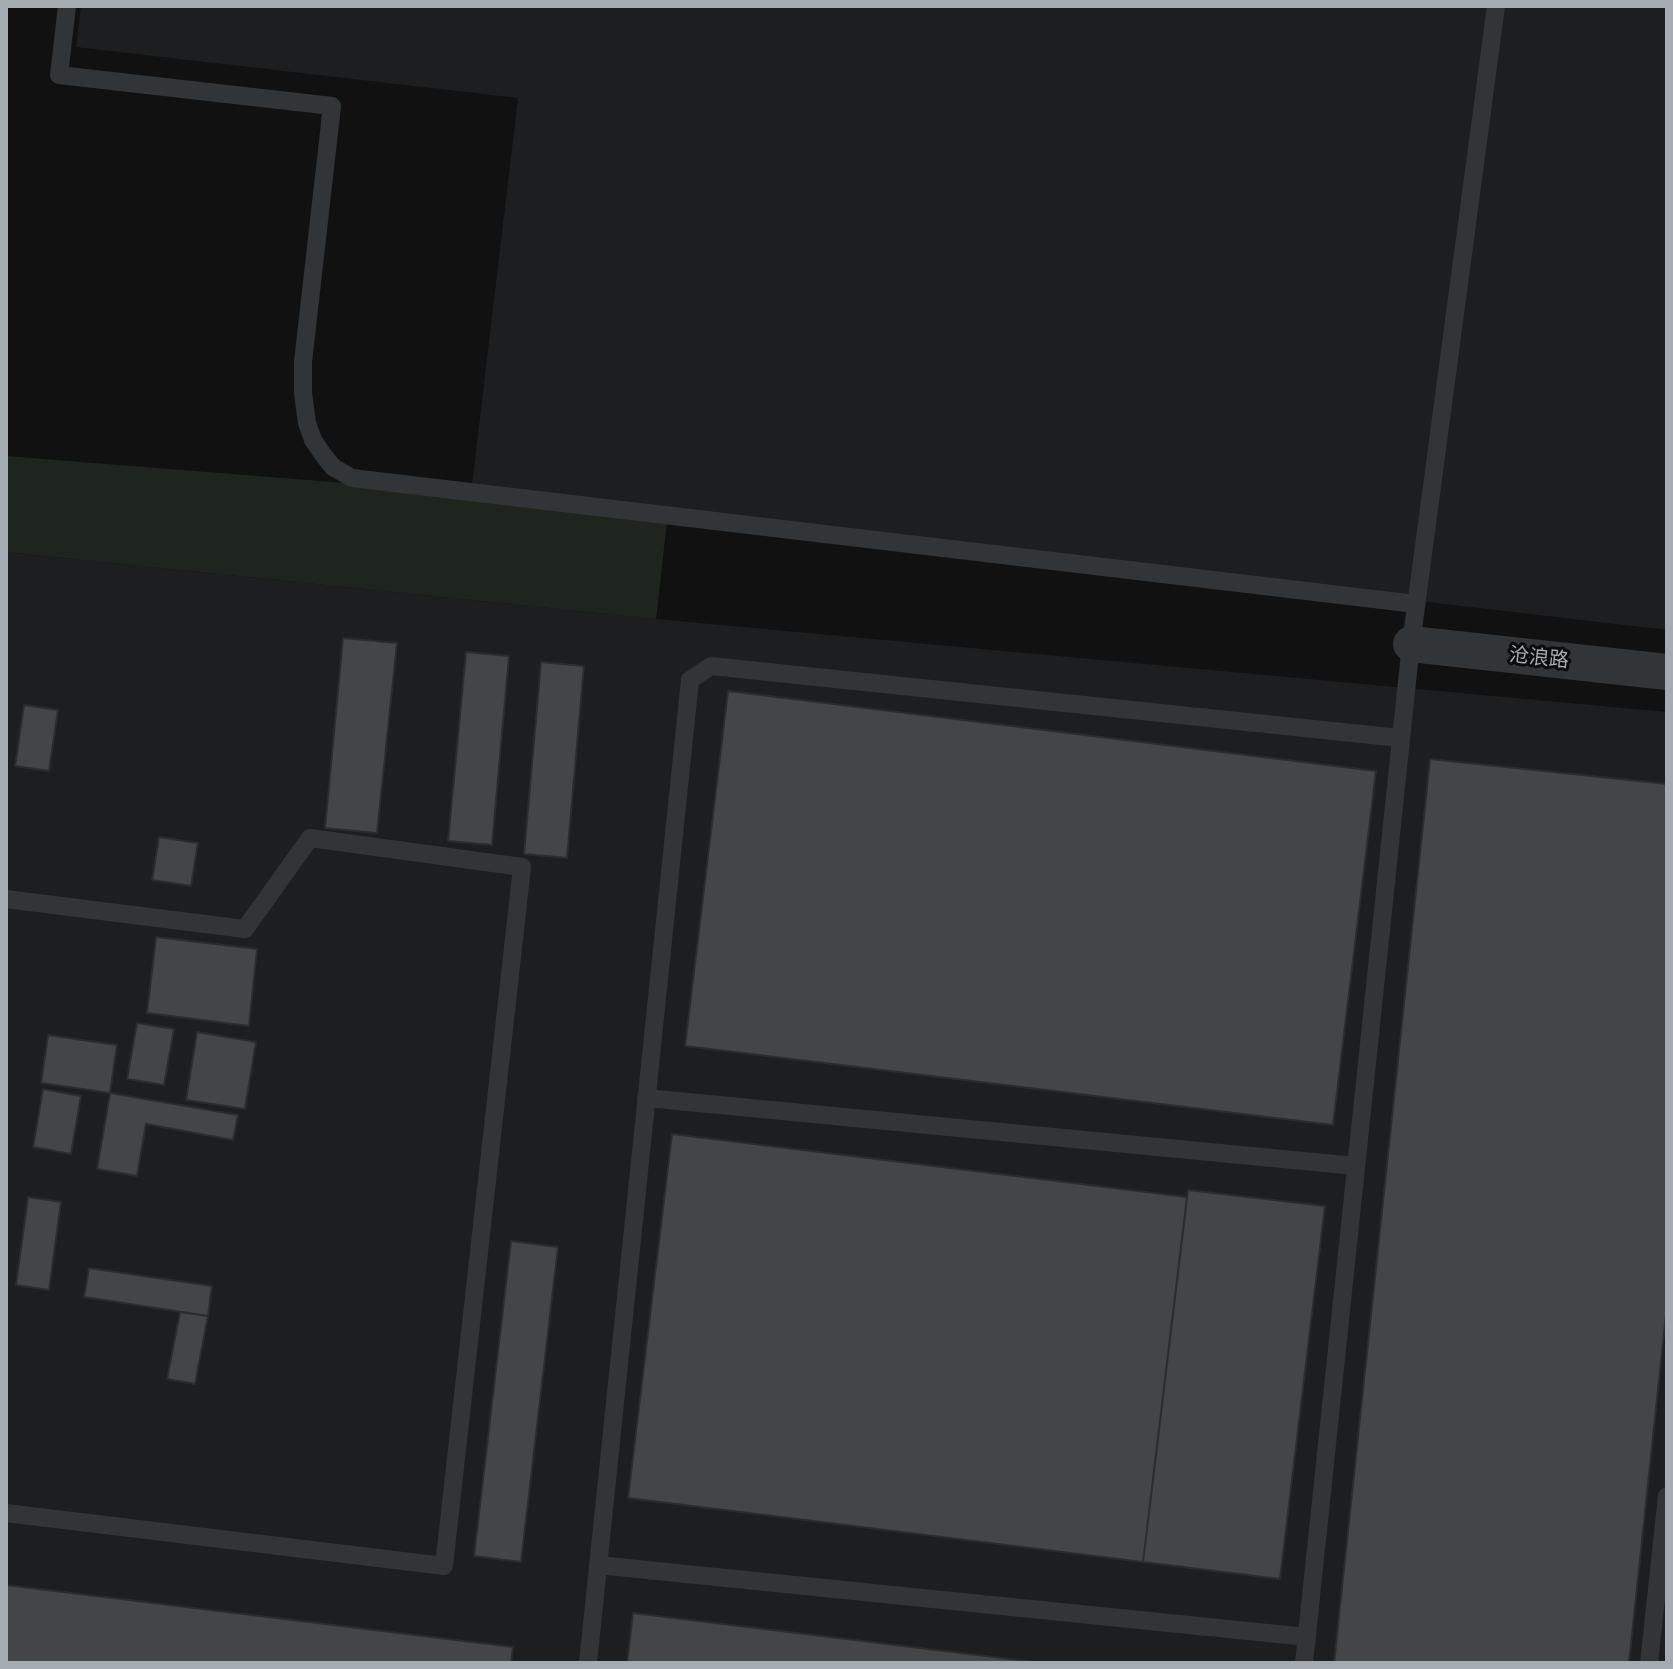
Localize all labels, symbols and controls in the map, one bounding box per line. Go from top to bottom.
street label: 沧浪路 [1508,643,1570,673]

